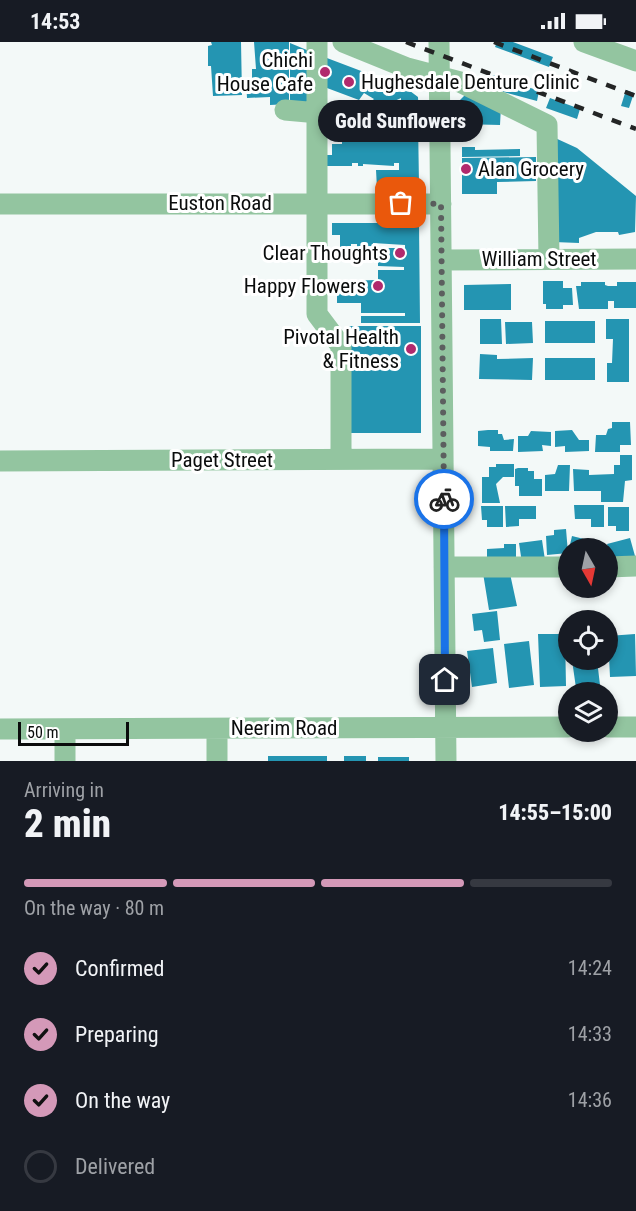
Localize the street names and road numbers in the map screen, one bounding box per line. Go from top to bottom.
street label: Euston Road [168,191,272,215]
street label: William Street [481,247,597,271]
street label: Paget Street [171,448,273,472]
street label: Neerim Road [231,716,337,740]

